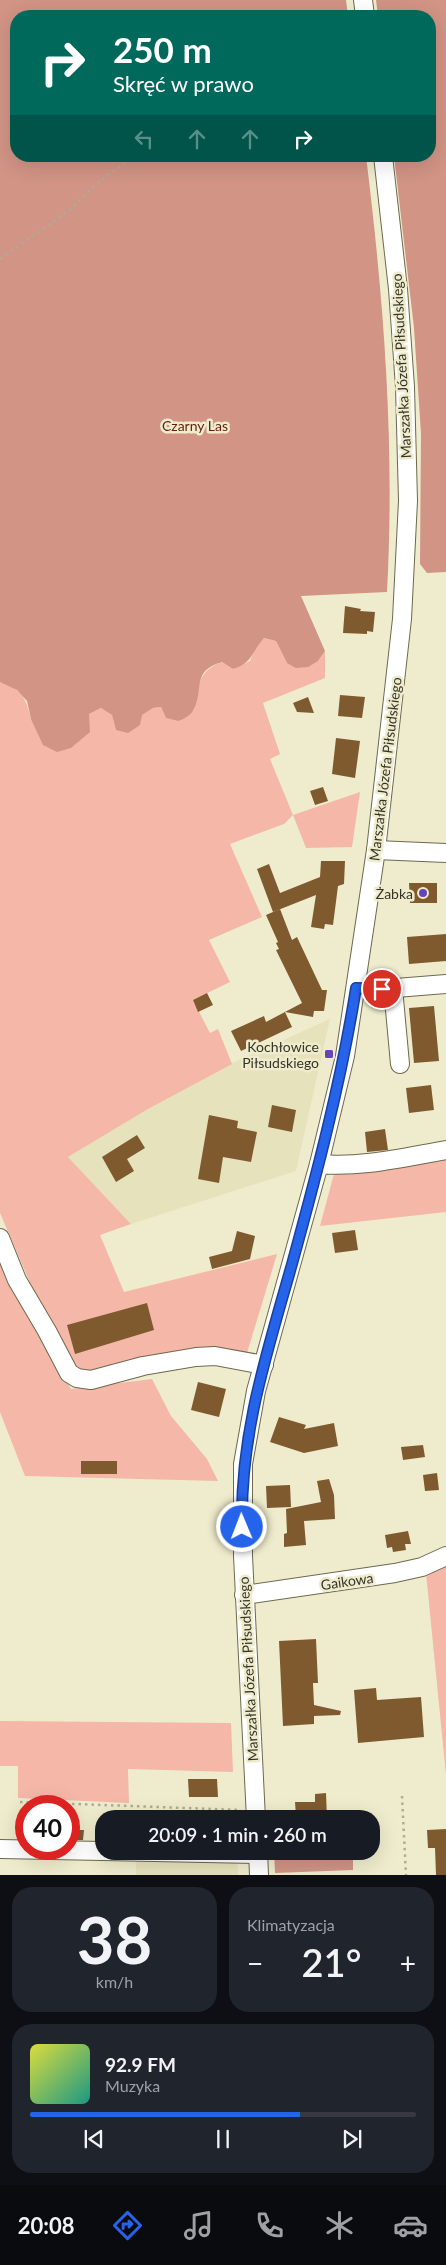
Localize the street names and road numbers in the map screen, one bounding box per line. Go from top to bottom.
street label: Marszałka Józefa Piłsudskiego [388,273,414,459]
street label: Marszałka Józefa Piłsudskiego [365,676,405,862]
street label: Gaikowa [320,1569,374,1593]
street label: Marszałka Józefa Piłsudskiego [235,1576,261,1762]

